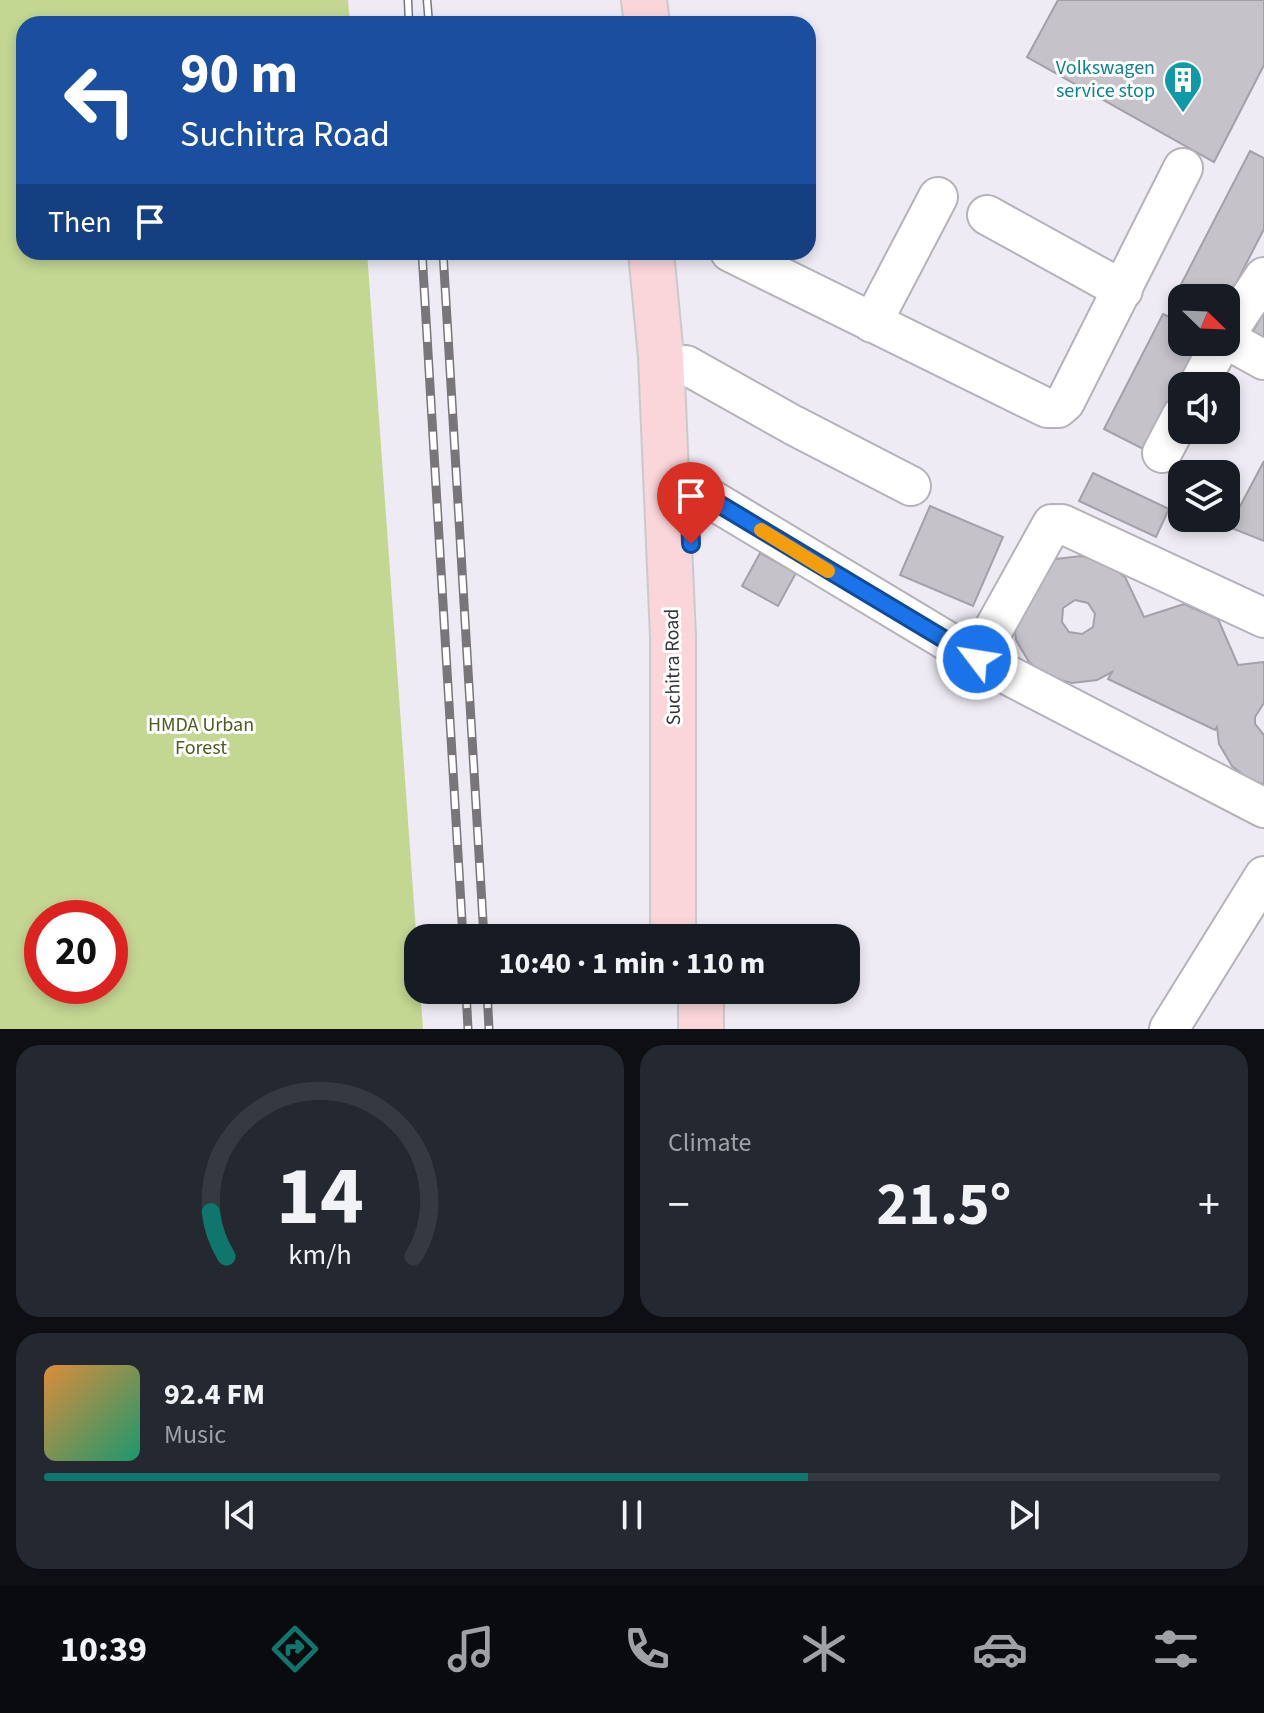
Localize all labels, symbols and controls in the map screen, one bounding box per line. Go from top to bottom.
text: 90 m [180,35,298,114]
icon: left [48,48,152,152]
place label: Volkswagen service stop [1056,54,1155,105]
building icon: Volkswagen service stop [1162,59,1204,114]
text: Suchitra Road [180,109,390,160]
icon: arrive [128,200,172,244]
text: Then [48,201,112,244]
north arrow [1168,284,1240,356]
map controls [1168,284,1240,532]
button: sound [1168,372,1240,444]
button: layers [1168,460,1240,532]
pin [657,462,725,544]
icon: arrive [669,474,713,518]
street label: Suchitra Road [658,608,688,726]
position arrow [935,617,1019,701]
park label: HMDA Urban Forest [148,711,254,762]
speed limit sign: 20 [24,900,128,1004]
text: 10:40 · 1 min · 110 m [499,942,765,985]
text: Climate [668,1124,752,1161]
text: 14 [276,1138,364,1256]
text: 21.5° [877,1163,1011,1248]
text: − [668,1174,690,1237]
text: + [1198,1174,1220,1237]
text: km/h [288,1235,352,1275]
text: 92.4 FM [164,1373,265,1416]
text: Music [164,1416,226,1453]
icon: previous [218,1493,262,1537]
icon: pause [610,1493,654,1537]
icon: next [1002,1493,1046,1537]
icon: directions [267,1621,323,1677]
icon: music [443,1621,499,1677]
icon: phone [619,1621,675,1677]
icon: climate [796,1621,852,1677]
icon: car [972,1621,1028,1677]
icon: filters [1148,1621,1204,1677]
text: 10:39 [60,1624,147,1675]

